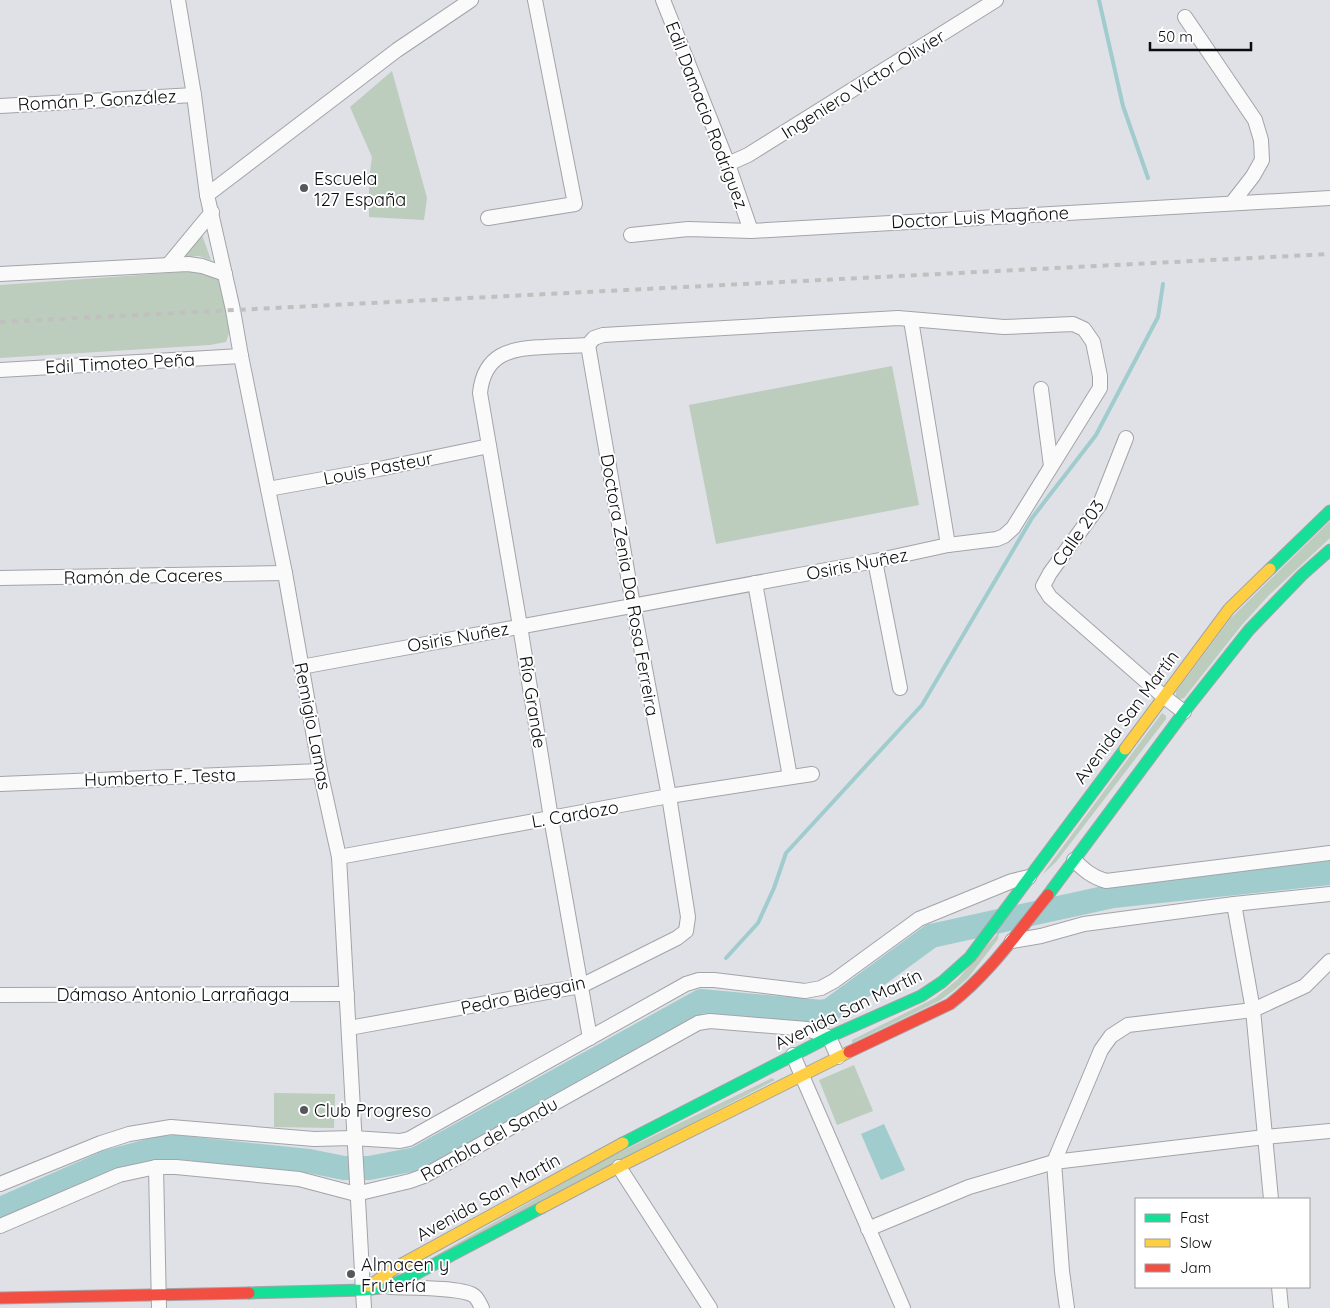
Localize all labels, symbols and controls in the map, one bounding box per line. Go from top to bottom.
street label: Edil Damacio Rodríguez [661,18,753,212]
scale bar [1150,20,1251,52]
street label: Ingeniero Víctor Olivier [777,24,949,144]
text: 50 m [1158,27,1193,46]
street label: Román P. González [17,84,177,116]
place label: Escuela 127 España [314,167,406,211]
marker: Escuela 127 España [298,182,310,194]
street label: Doctor Luis Magñone [891,201,1069,233]
street label: Edil Timoteo Peña [45,348,195,378]
street label: Louis Pasteur [321,446,435,490]
street label: Doctora Zenia Da Rosa Ferreira [596,452,664,718]
street label: Calle 203 [1047,495,1109,571]
street label: Osiris Nuñez [804,543,910,585]
street label: Ramón de Caceres [63,563,223,589]
street label: Osiris Nuñez [405,617,511,657]
street label: Avenida San Martín [1068,646,1184,788]
street label: Río Grande [514,654,552,750]
street label: Remigio Lamas [289,660,337,792]
street label: Humberto F. Testa [84,763,236,791]
street label: L. Cardozo [530,795,620,833]
street label: Avenida San Martín [771,963,925,1055]
street label: Pedro Bidegain [459,971,587,1019]
street label: Dámaso Antonio Larrañaga [57,983,289,1006]
street label: Rambla del Sandu [416,1092,562,1186]
place label: Club Progreso [314,1099,431,1122]
marker: Club Progreso [298,1104,310,1116]
street label: Avenida San Martín [412,1148,564,1246]
legend [1135,1198,1310,1288]
text: Fast [1180,1208,1209,1227]
text: Slow [1180,1233,1212,1252]
place label: Almacen y Frutería [361,1253,449,1297]
text: Jam [1180,1258,1211,1277]
marker: Almacen y Frutería [345,1268,357,1280]

